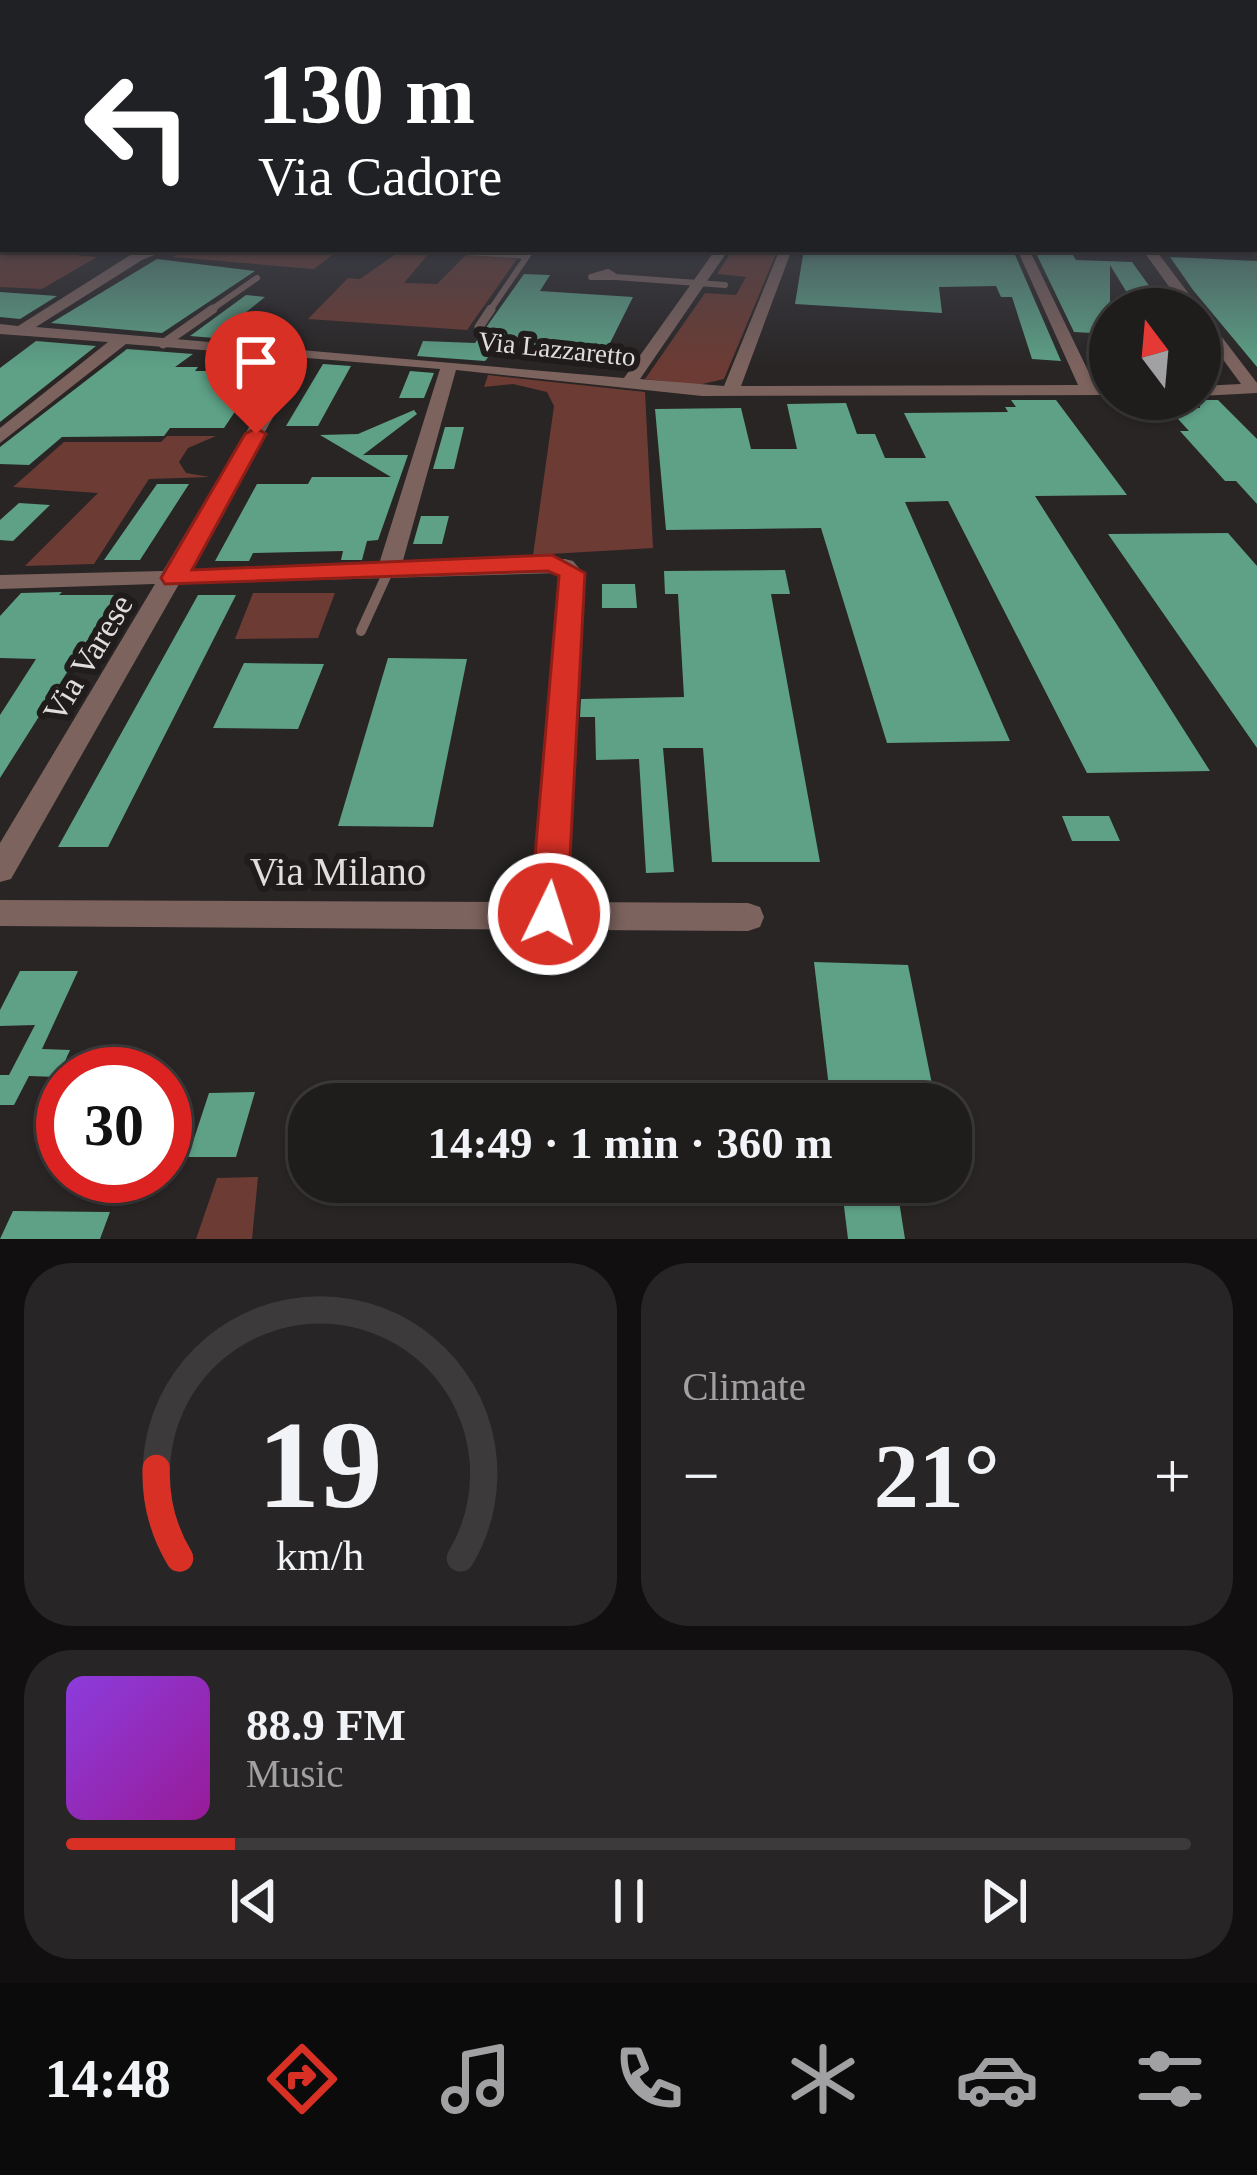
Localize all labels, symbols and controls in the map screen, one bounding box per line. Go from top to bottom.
icon: left [60,48,216,204]
text: 130 m [258,48,475,141]
text: Via Cadore [258,147,502,207]
north arrow [1089,288,1221,420]
map controls [1089,288,1221,420]
pin [205,311,307,434]
street label: Via Lazzaretto [477,326,637,372]
icon: arrive [223,329,289,395]
street label: Via Varese [36,588,140,728]
street label: Via Milano [250,850,426,893]
position arrow [486,851,612,977]
speed limit sign: 30 [36,1047,192,1203]
text: 14:49 · 1 min · 360 m [428,1118,833,1168]
text: Climate [683,1365,806,1408]
text: 19 [258,1396,383,1534]
text: 21° [874,1427,1000,1526]
text: − [683,1439,720,1512]
text: + [1154,1439,1191,1512]
text: km/h [276,1531,364,1578]
text: 88.9 FM [246,1700,406,1750]
text: Music [246,1752,344,1795]
icon: previous [221,1868,287,1934]
icon: pause [596,1868,662,1934]
icon: next [971,1868,1037,1934]
icon: directions [260,2037,344,2121]
icon: music [434,2037,518,2121]
icon: phone [607,2037,691,2121]
icon: climate [781,2037,865,2121]
icon: car [955,2037,1039,2121]
icon: filters [1128,2037,1212,2121]
text: 14:48 [45,2049,171,2109]

